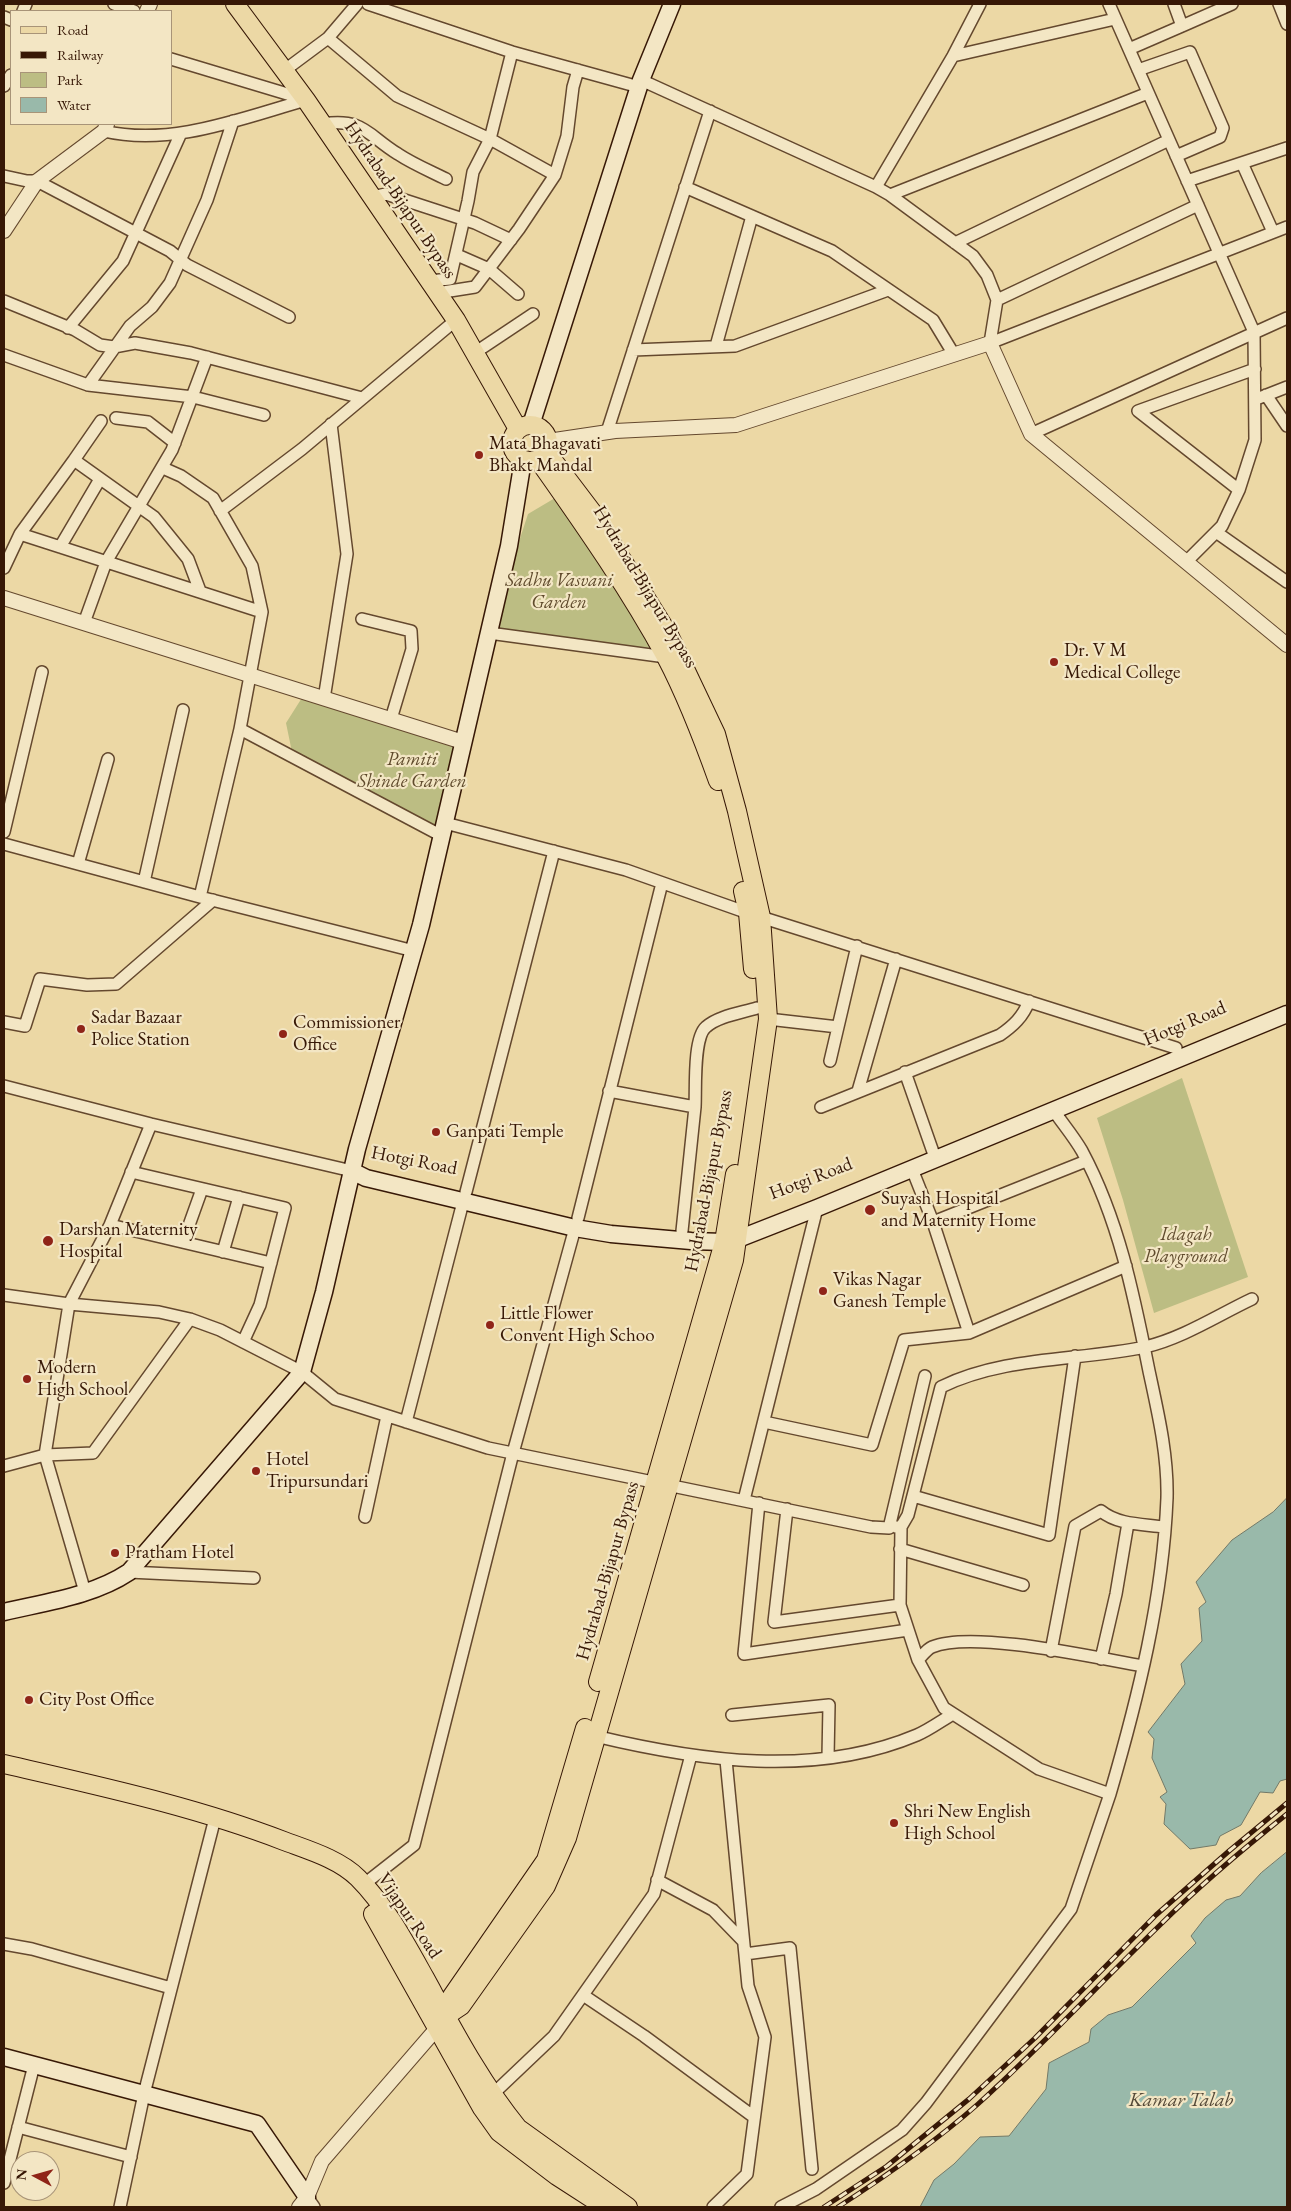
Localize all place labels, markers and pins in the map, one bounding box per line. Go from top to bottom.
place label: Mata Bhagavati Bhakt Mandal [489,433,601,477]
marker: Mata Bhagavati Bhakt Mandal [473,449,485,461]
place label: Dr. V M Medical College [1064,640,1180,684]
marker: Dr. V M Medical College [1048,656,1060,668]
place label: Sadar Bazaar Police Station [91,1007,190,1051]
place label: Commissioner Office [293,1012,400,1056]
marker: Sadar Bazaar Police Station [75,1023,87,1035]
marker: Commissioner Office [277,1028,289,1040]
place label: Ganpati Temple [446,1121,563,1143]
marker: Ganpati Temple [430,1126,442,1138]
place label: Suyash Hospital and Maternity Home [881,1188,1036,1232]
marker: Suyash Hospital and Maternity Home [863,1203,877,1217]
place label: Darshan Maternity Hospital [59,1219,198,1263]
marker: Darshan Maternity Hospital [41,1234,55,1248]
place label: Vikas Nagar Ganesh Temple [833,1269,946,1313]
marker: Vikas Nagar Ganesh Temple [817,1285,829,1297]
place label: Little Flower Convent High Schoo [500,1303,655,1347]
marker: Little Flower Convent High Schoo [484,1319,496,1331]
place label: Modern High School [37,1357,128,1401]
marker: Modern High School [21,1373,33,1385]
place label: Hotel Tripursundari [266,1449,368,1493]
marker: Hotel Tripursundari [250,1465,262,1477]
place label: Pratham Hotel [125,1542,234,1564]
marker: Pratham Hotel [109,1547,121,1559]
place label: City Post Office [39,1689,154,1711]
marker: City Post Office [23,1694,35,1706]
place label: Shri New English High School [904,1801,1031,1845]
marker: Shri New English High School [888,1817,900,1829]

